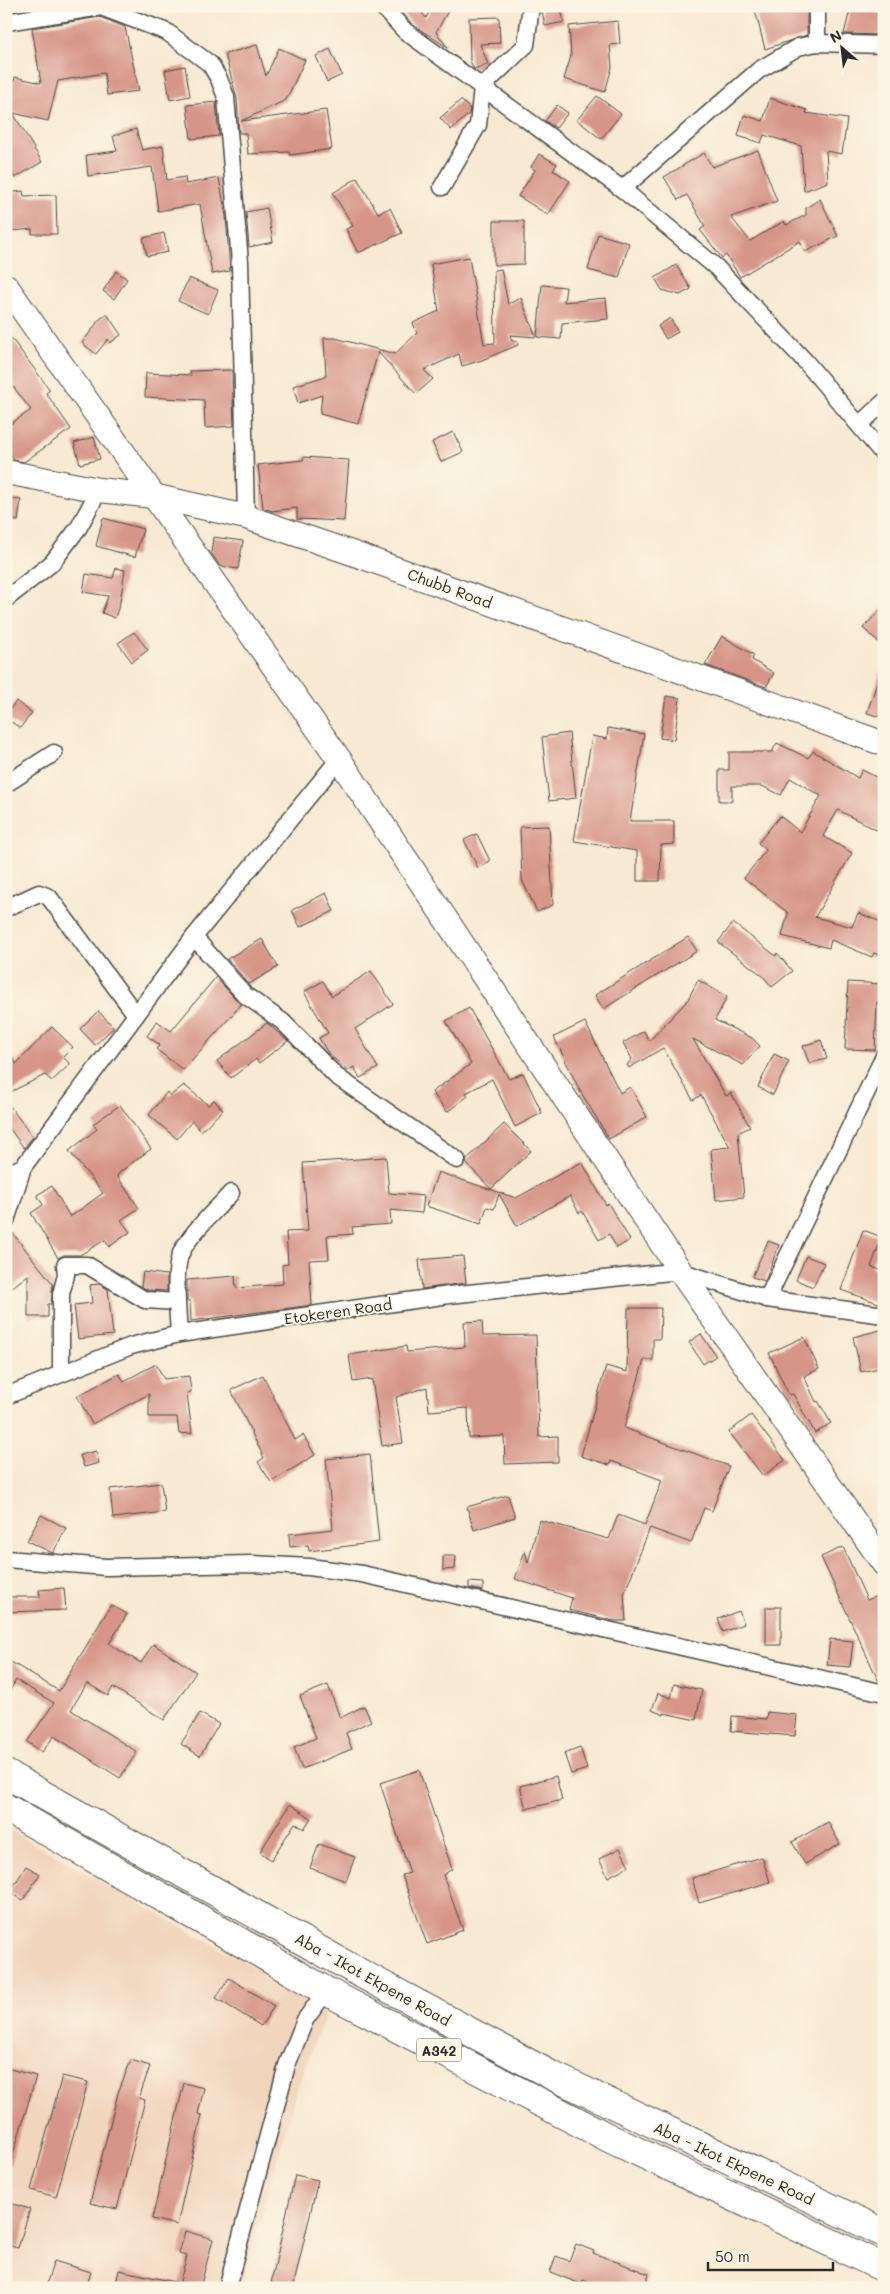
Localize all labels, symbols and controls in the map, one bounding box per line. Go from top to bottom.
north arrow [818,22,868,72]
text: N [827,25,845,47]
street label: Chubb Road [405,563,495,613]
street label: Etokeren Road [283,1294,393,1328]
street label: Aba - Ikot Ekpene Road [292,1928,454,2030]
road number: A342 [416,2038,462,2062]
street label: Aba - Ikot Ekpene Road [651,2117,817,2209]
scale bar [708,2239,832,2271]
text: 50 m [715,2246,750,2266]

